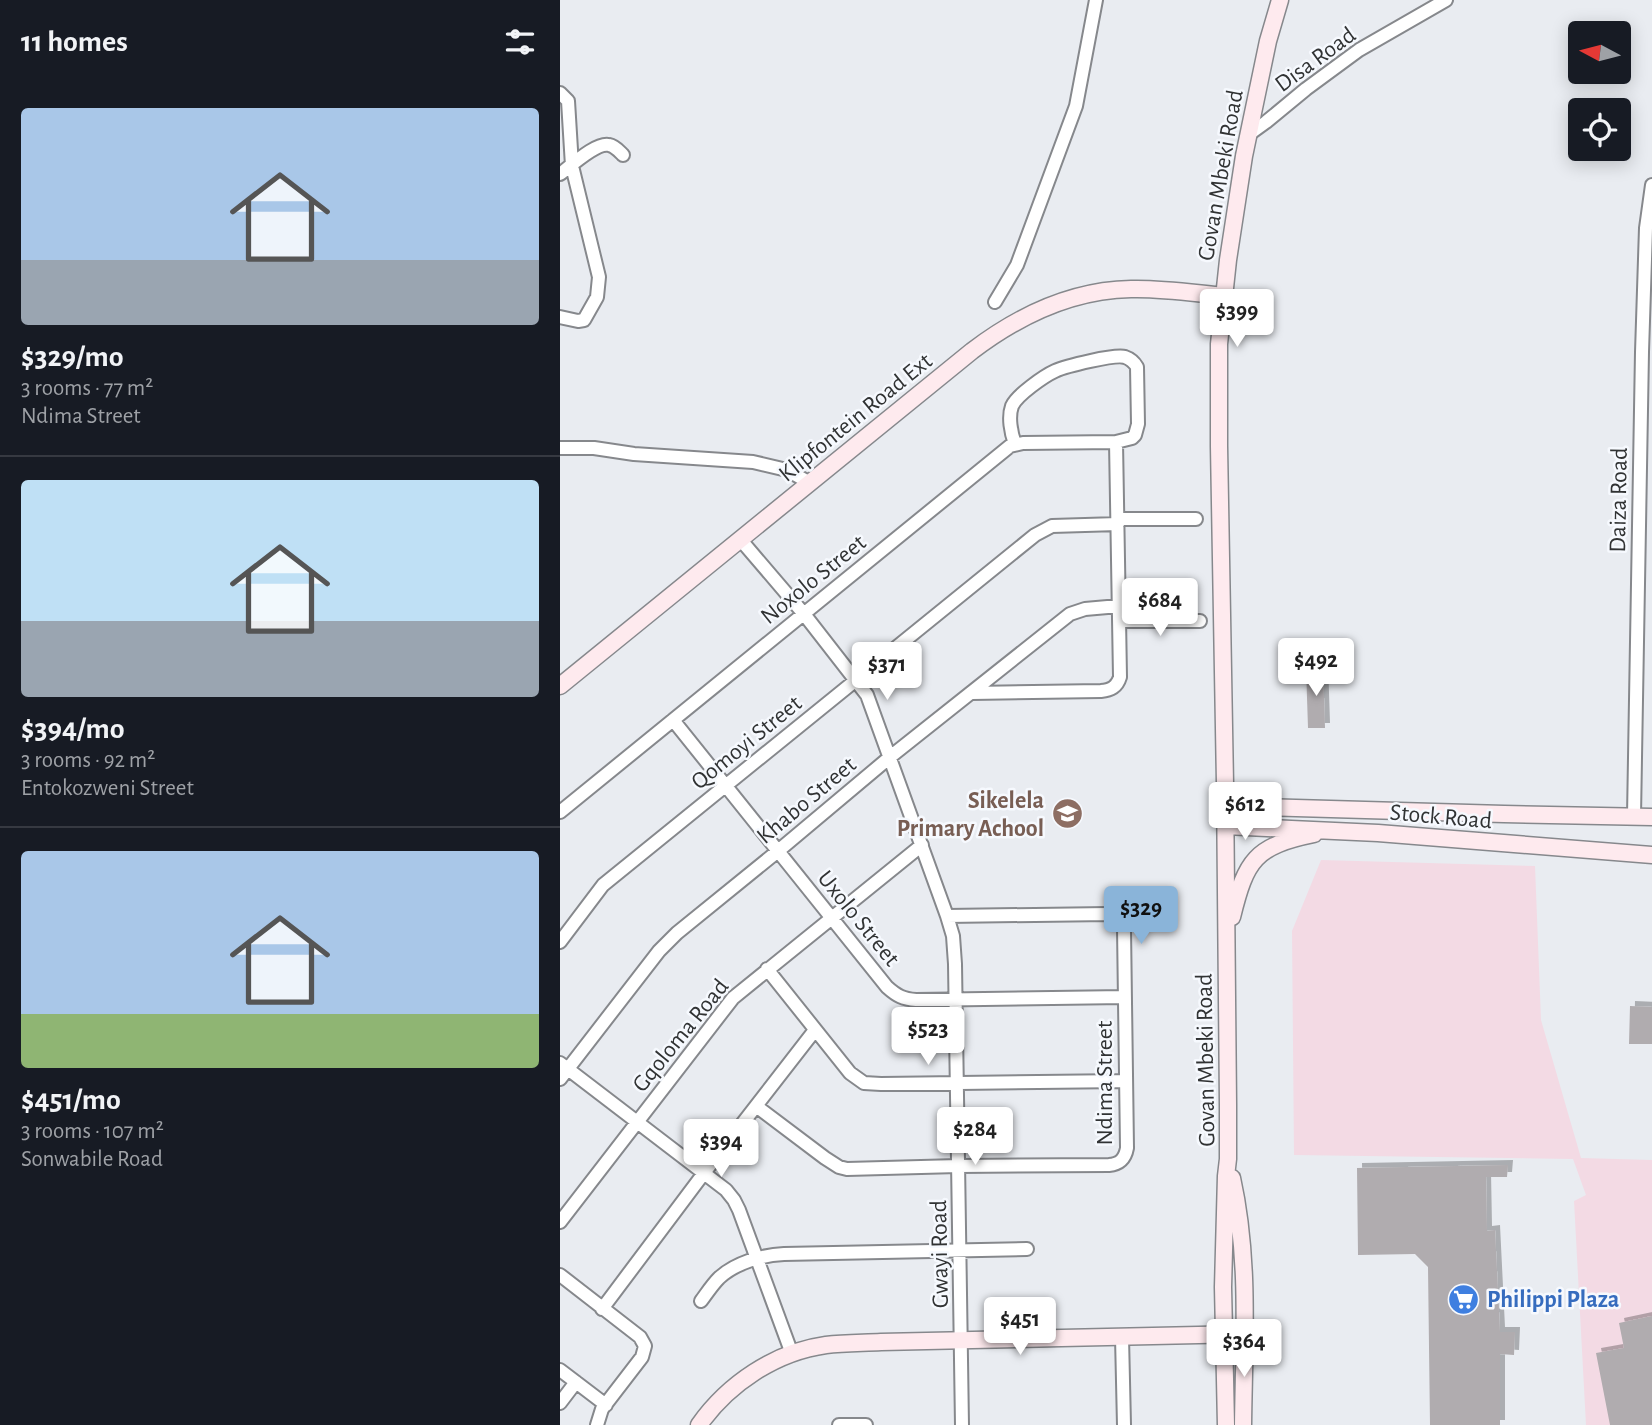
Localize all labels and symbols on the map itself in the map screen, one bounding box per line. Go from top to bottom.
north arrow [1568,21,1631,84]
street label: Disa Road [1271,23,1360,97]
street label: Govan Mbeki Road [1194,88,1248,263]
pin: $399 [1196,290,1278,349]
street label: Klipfontein Road Ext [775,349,937,487]
street label: Daiza Road [1606,447,1632,553]
street label: Noxolo Street [757,530,871,629]
pin: $684 [1119,578,1201,638]
pin: $492 [1275,638,1357,698]
pin: $371 [846,642,928,702]
street label: Qomoyi Street [687,691,807,794]
street label: Khabo Street [752,752,861,849]
pin: $612 [1204,782,1286,842]
place label: Sikelela Primary Achool [897,789,1044,841]
school or university icon: Sikelela Primary Achool [1050,797,1084,831]
street label: Stock Road [1389,801,1493,833]
street label: Uxolo Street [813,866,904,971]
pin: $329 [1100,886,1182,946]
street label: Govan Mbeki Road [1192,973,1220,1147]
street label: Gqoloma Road [628,975,733,1097]
pin: $523 [887,1007,969,1067]
street label: Ndima Street [1093,1020,1117,1145]
pin: $284 [934,1108,1016,1167]
pin: $394 [680,1120,762,1179]
street label: Gwayi Road [927,1200,953,1308]
supermarket icon: Philippi Plaza [1447,1282,1481,1316]
place label: Philippi Plaza [1487,1288,1619,1312]
pin: $451 [979,1298,1061,1357]
pin: $364 [1203,1320,1285,1379]

